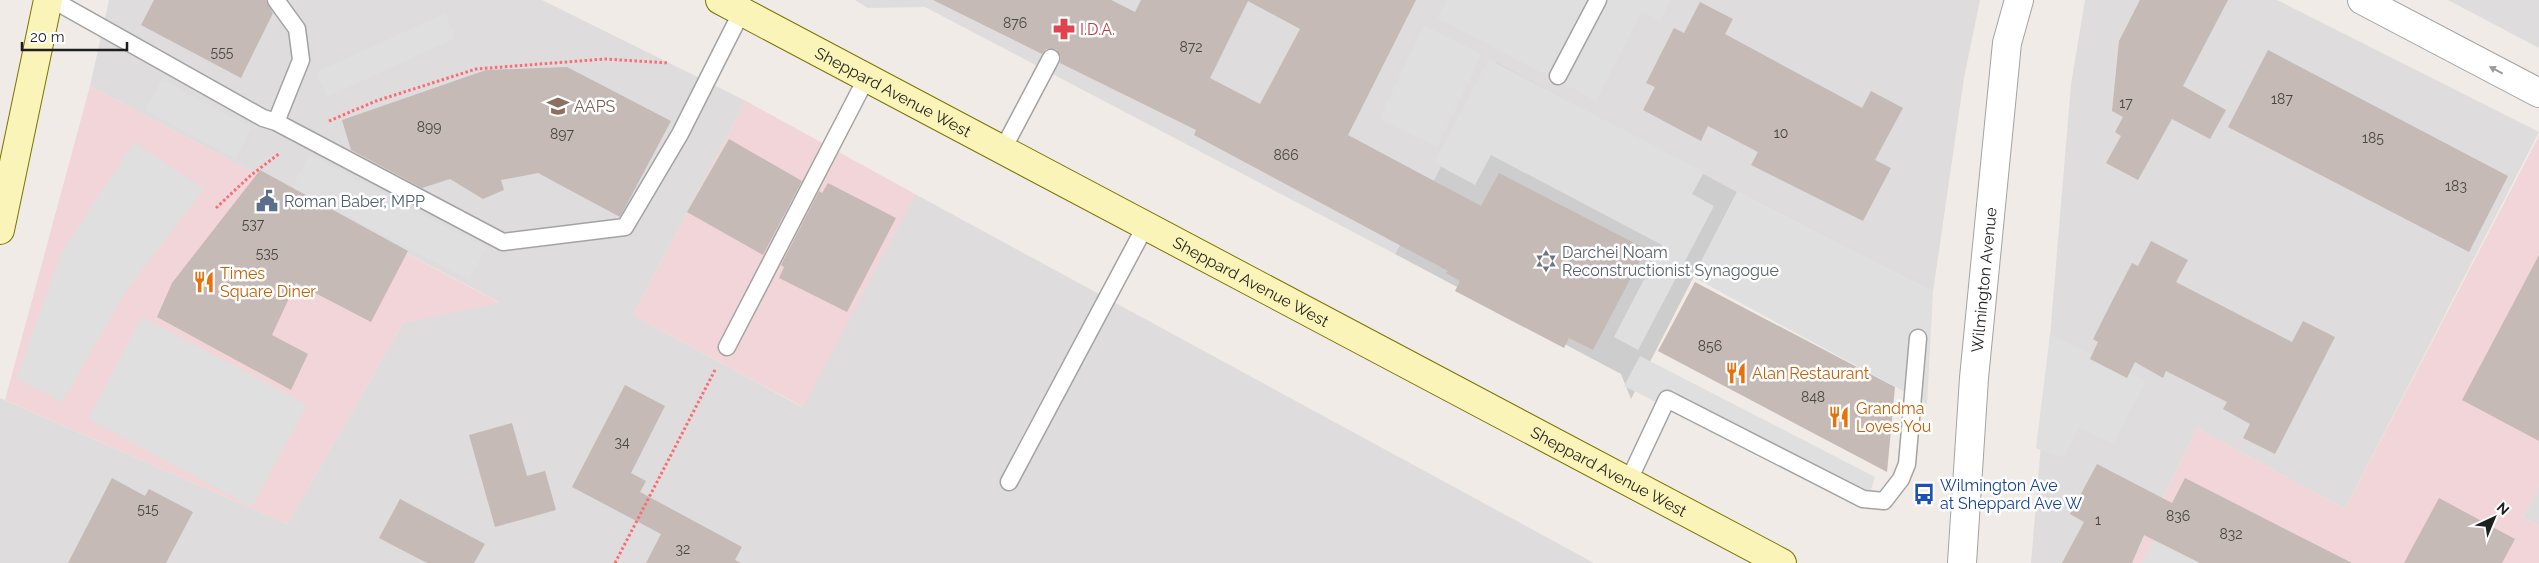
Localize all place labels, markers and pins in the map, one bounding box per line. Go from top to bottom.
pharmacy icon: I.D.A. [1051,16,1077,42]
place label: I.D.A. [1080,20,1115,39]
school or university icon: AAPS [545,93,571,119]
place label: AAPS [574,97,616,116]
public building icon: Roman Baber, MPP [254,188,280,214]
place label: Roman Baber, MPP [284,192,425,211]
place label: Darchei Noam Reconstructionist Synagogue [1562,243,1779,280]
synagogue icon: Darchei Noam Reconstructionist Synagogue [1533,248,1559,274]
place label: Times Square Diner [220,264,316,301]
restaurant icon: Times Square Diner [191,269,217,295]
restaurant icon: Alan Restaurant [1723,360,1749,386]
place label: Alan Restaurant [1752,364,1870,383]
place label: Grandma Loves You [1856,399,1931,436]
restaurant icon: Grandma Loves You [1826,404,1852,430]
place label: Wilmington Ave at Sheppard Ave W [1940,476,2082,513]
bus stop icon: Wilmington Ave at Sheppard Ave W [1911,481,1937,507]

